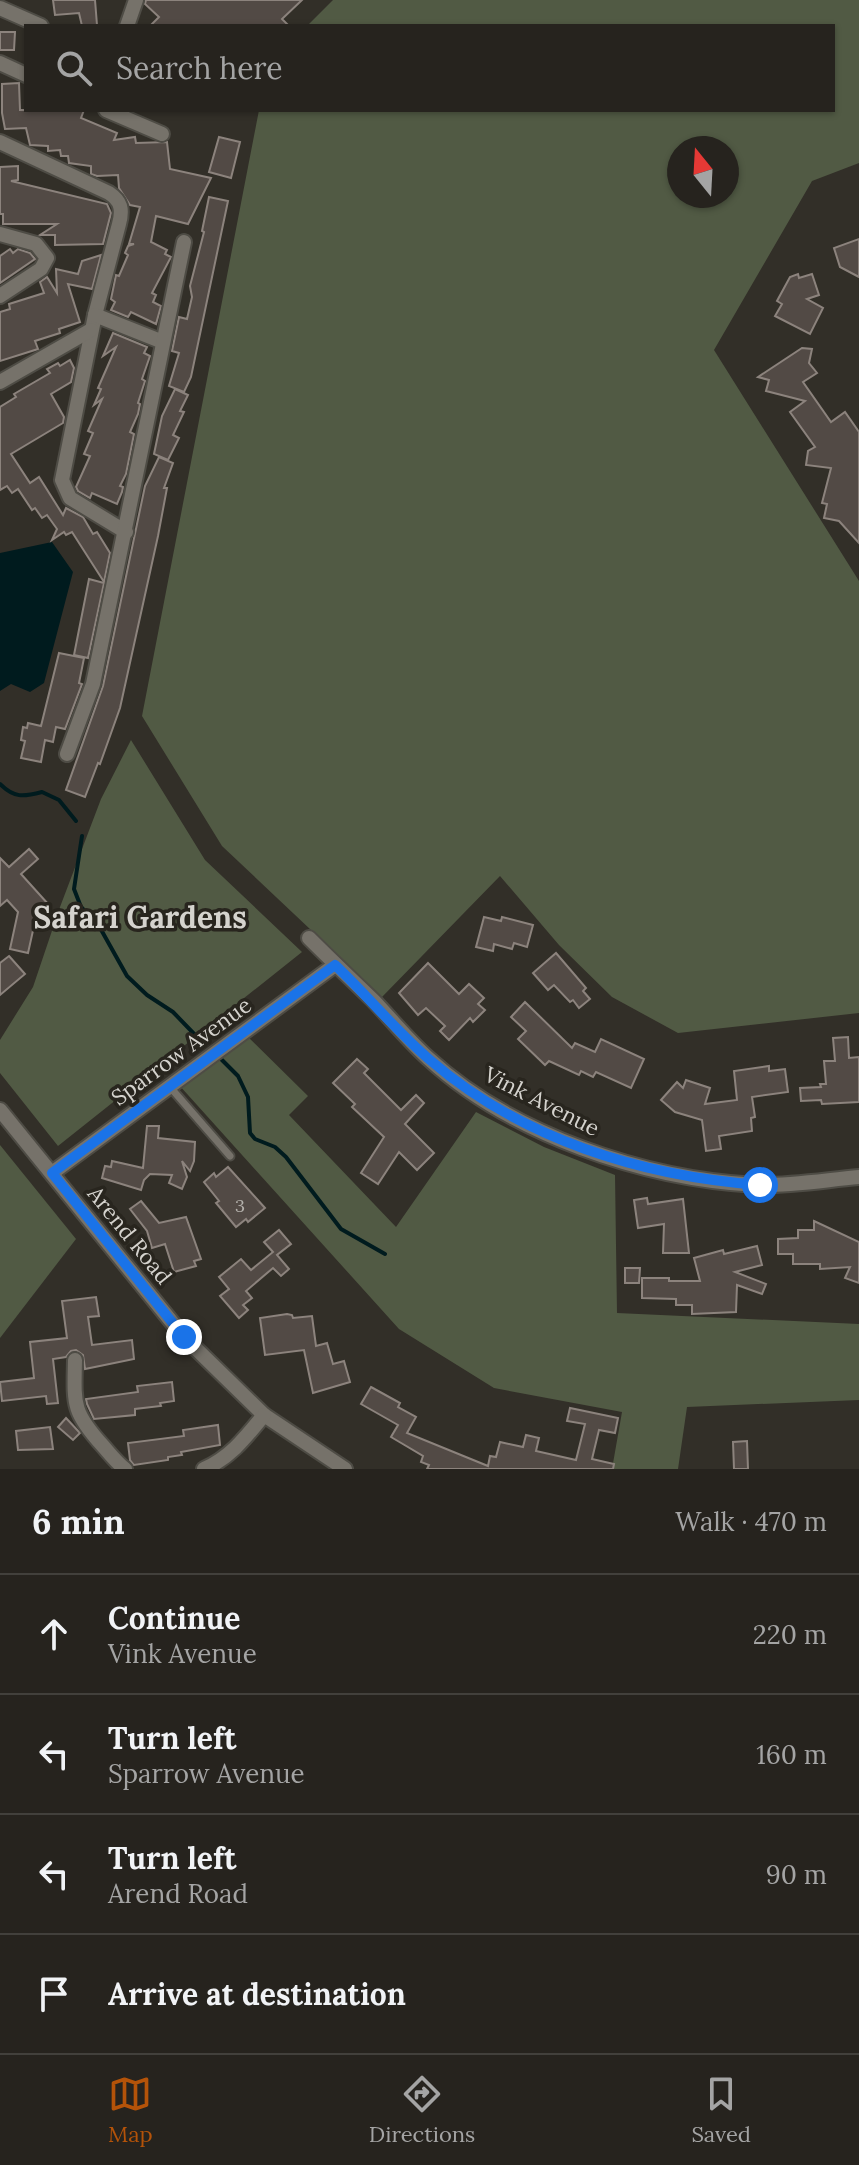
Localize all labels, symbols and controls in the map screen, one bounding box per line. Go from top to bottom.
search box [24,24,835,112]
icon: search [52,46,96,90]
text: Search here [116,49,283,87]
north arrow [667,136,739,208]
district label: Safari Gardens [33,898,247,936]
street label: Sparrow Avenue [105,991,257,1111]
street label: Vink Avenue [479,1060,604,1142]
route start [742,1167,778,1203]
street label: Arend Road [81,1179,178,1290]
house number: 3 [235,1194,245,1217]
route end [166,1319,202,1355]
text: 6 min [32,1500,125,1543]
text: Walk · 470 m [675,1505,827,1538]
text: Continue [108,1599,240,1637]
icon: ahead [32,1612,76,1656]
text: 220 m [753,1618,827,1651]
text: Vink Avenue [108,1637,257,1670]
text: Turn left [108,1719,236,1757]
icon: left [32,1732,76,1776]
text: 160 m [756,1738,827,1771]
text: Sparrow Avenue [108,1757,305,1790]
text: Turn left [108,1839,236,1877]
icon: left [32,1852,76,1896]
text: 90 m [766,1858,827,1891]
text: Arend Road [108,1877,248,1910]
icon: arrive [32,1972,76,2016]
text: Arrive at destination [108,1975,406,2013]
tab: Map [108,2072,153,2148]
tab: Directions [369,2072,475,2148]
tab: Saved [691,2072,751,2148]

